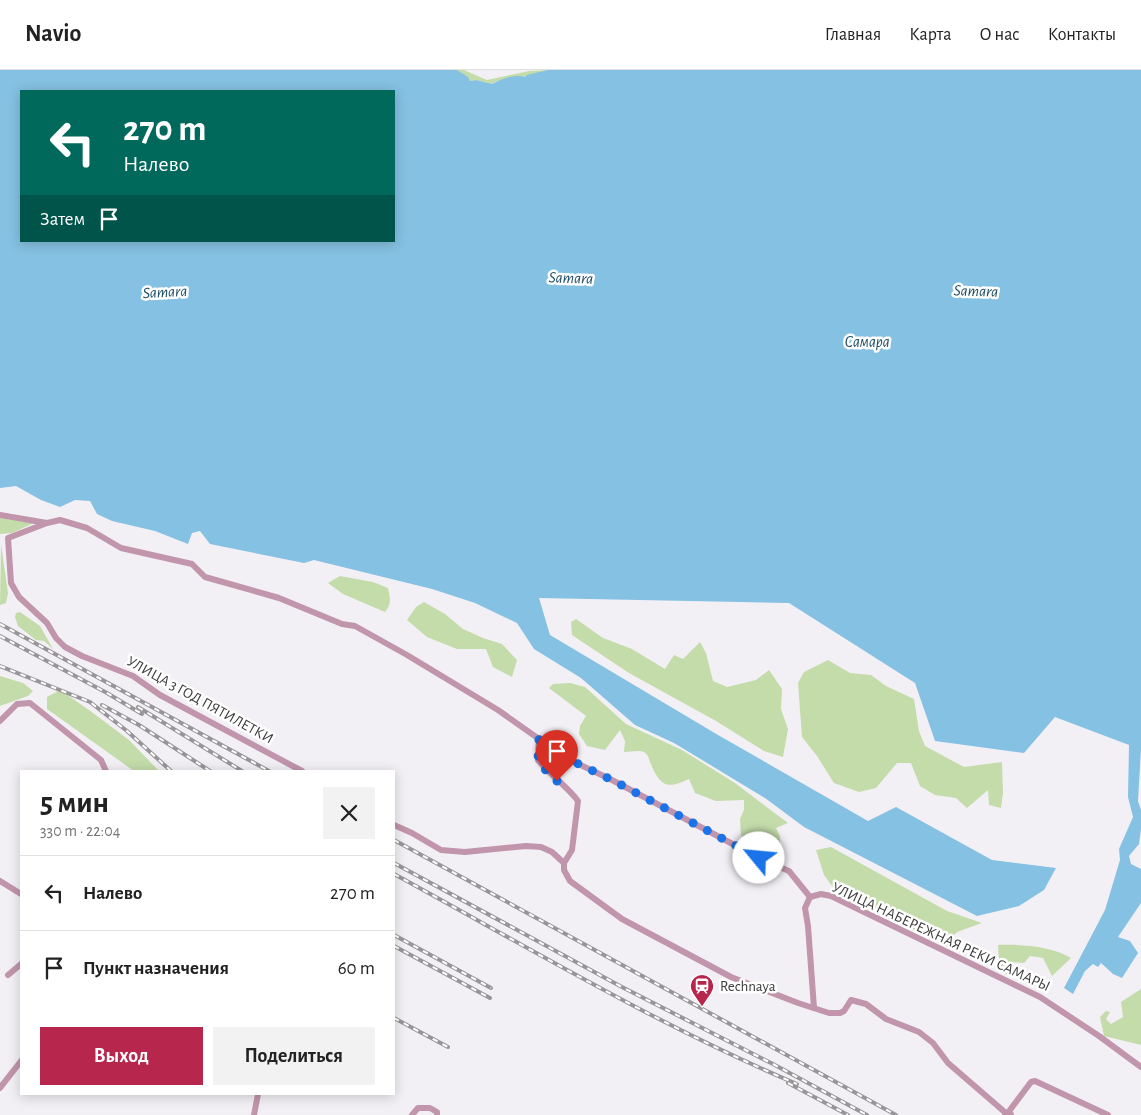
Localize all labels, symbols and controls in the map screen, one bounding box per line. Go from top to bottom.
text: Navio [25,22,81,46]
text: Главная [825,26,881,44]
text: Карта [909,26,951,44]
text: О нас [979,26,1020,44]
text: Контакты [1048,26,1116,44]
icon: left [40,110,105,175]
text: 270 m [123,112,206,147]
text: Налево [123,153,189,175]
icon: arrive [95,205,123,233]
text: Затем [40,210,85,229]
water label: Samara [548,269,594,287]
water label: Samara [953,282,999,300]
water label: Samara [142,283,188,301]
water label: Самара [844,334,890,351]
street label: УЛИЦА 3 ГОД ПЯТИЛЕТКИ [124,653,276,747]
pin [536,730,578,781]
icon: arrive [543,737,571,765]
button: close [323,787,375,839]
text: 5 мин [40,788,109,818]
text: 330 m · 22:04 [40,823,120,839]
position arrow [732,831,784,883]
icon: left [40,879,68,907]
street label: УЛИЦА НАБЕРЕЖНАЯ РЕКИ САМАРЫ [829,880,1053,994]
text: Налево [83,884,142,903]
text: 270 m [330,884,375,903]
icon: arrive [40,954,68,982]
text: Пункт назначения [83,959,229,978]
text: 60 m [338,959,375,978]
station icon: Rechnaya [689,973,715,1007]
place label: Rechnaya [720,979,776,994]
button: Выход [40,1027,203,1085]
button: Поделиться [213,1027,375,1085]

